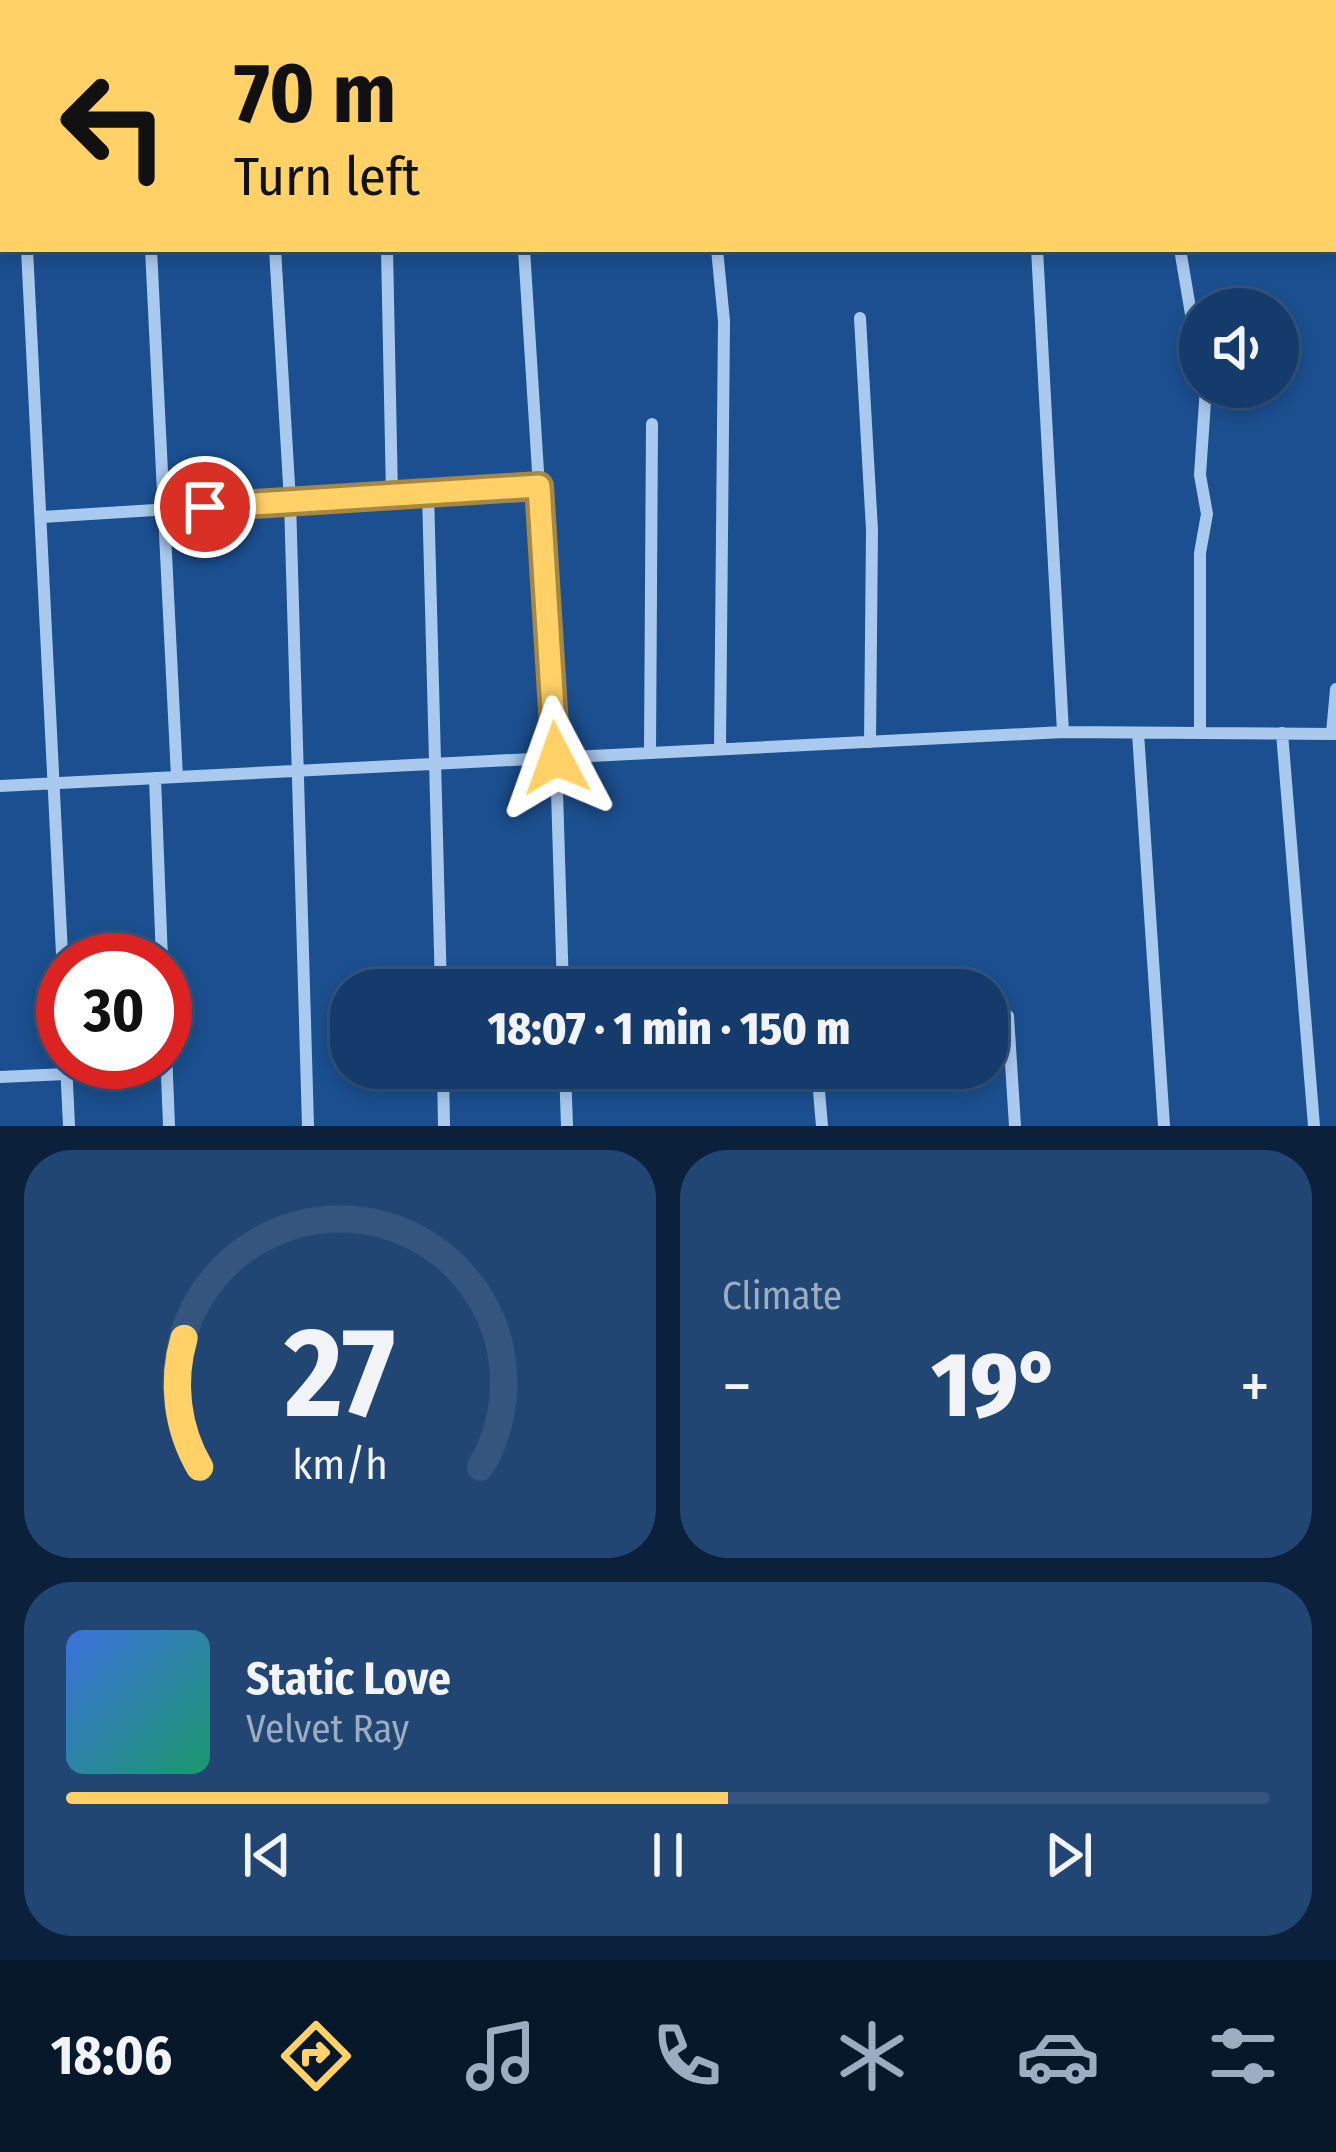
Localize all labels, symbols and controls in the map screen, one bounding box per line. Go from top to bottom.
text: 70 m [234,43,396,144]
icon: left [36,48,192,204]
text: Turn left [234,145,420,209]
map controls [1179,288,1299,408]
button: sound [1179,288,1299,408]
pin [154,456,256,558]
icon: arrive [172,474,238,540]
position arrow [493,695,619,821]
speed limit sign: 30 [36,933,192,1089]
text: 18:07 · 1 min · 150 m [488,1002,850,1056]
text: Climate [722,1273,842,1319]
text: 27 [284,1299,395,1449]
text: 19° [932,1332,1060,1440]
text: − [722,1347,752,1426]
text: + [1240,1347,1270,1426]
text: km/h [292,1439,388,1490]
text: Static Love [246,1652,451,1706]
text: Velvet Ray [246,1706,409,1752]
icon: previous [234,1822,300,1888]
icon: pause [635,1822,701,1888]
icon: next [1036,1822,1102,1888]
icon: directions [274,2014,358,2098]
icon: music [459,2014,543,2098]
icon: phone [645,2014,729,2098]
icon: climate [830,2014,914,2098]
icon: car [1016,2014,1100,2098]
icon: filters [1201,2014,1285,2098]
text: 18:06 [51,2024,172,2088]

